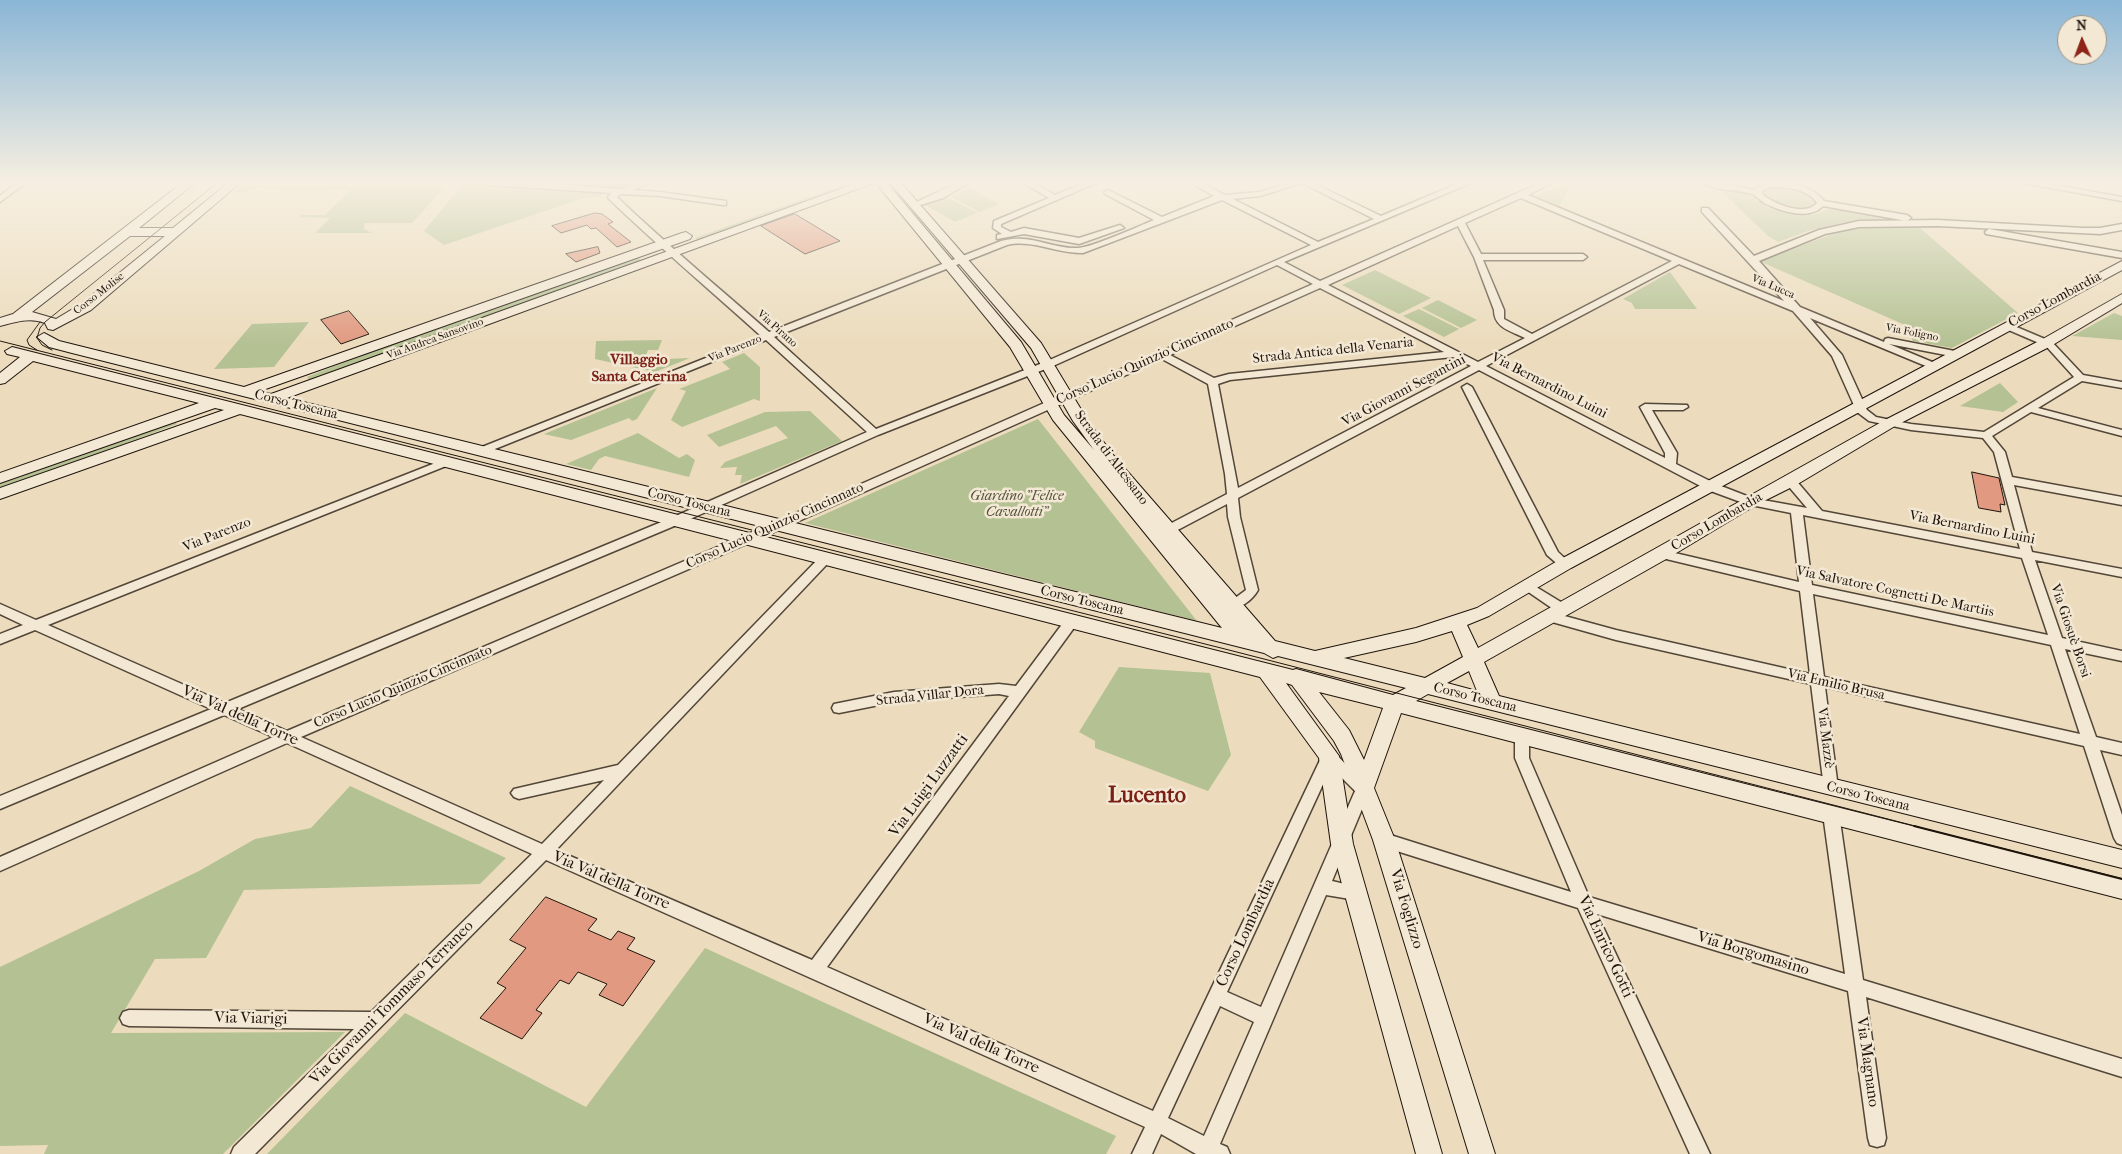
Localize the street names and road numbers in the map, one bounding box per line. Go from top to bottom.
street label: Corso Lombardia [2006,268,2104,332]
street label: Corso Molise [71,270,127,318]
street label: Via Lucca [1750,272,1796,302]
street label: Via Pirano [754,308,800,350]
street label: Via Andrea Sansovino [385,315,485,363]
street label: Corso Lucio Quinzio Cincinnato [1054,315,1236,409]
street label: Via Foligno [1885,321,1939,345]
street label: Via Parenzo [706,332,764,366]
street label: Strada Antica della Venaria [1252,334,1414,368]
street label: Via Bernardino Luini [1488,350,1610,422]
street label: Via Giovanni Segantini [1339,351,1469,431]
street label: Corso Toscana [253,387,339,423]
street label: Strada di Altessano [1070,408,1152,508]
street label: Corso Lucio Quinzio Cincinnato [684,479,866,573]
street label: Corso Toscana [646,485,732,521]
street label: Corso Lombardia [1668,489,1766,555]
street label: Via Bernardino Luini [1908,508,2036,548]
street label: Via Parenzo [181,514,253,556]
street label: Via Salvatore Cognetti De Martiis [1795,563,1995,621]
street label: Via Giosuè Borsi [2046,582,2094,680]
street label: Corso Toscana [1039,583,1125,619]
street label: Corso Lucio Quinzio Cincinnato [311,642,495,732]
street label: Via Emilio Brusa [1786,666,1886,704]
street label: Corso Toscana [1432,680,1518,716]
street label: Via Val della Torre [179,682,301,750]
street label: Strada Villar Dora [875,682,985,710]
street label: Via Mazzè [1813,707,1837,769]
street label: Via Luigi Luzzatti [885,731,973,841]
street label: Corso Toscana [1825,779,1911,815]
street label: Via Val della Torre [549,848,673,914]
street label: Via Foglizzo [1385,867,1427,951]
street label: Corso Lombardia [1213,876,1279,990]
street label: Via Enrico Gotti [1573,893,1637,1001]
street label: Via Giovanni Tommaso Terraneo [306,917,478,1089]
street label: Via Borgomasino [1695,928,1811,980]
street label: Via Viarigi [214,1009,288,1029]
street label: Via Val della Torre [920,1010,1042,1078]
street label: Via Magnano [1851,1016,1883,1108]

